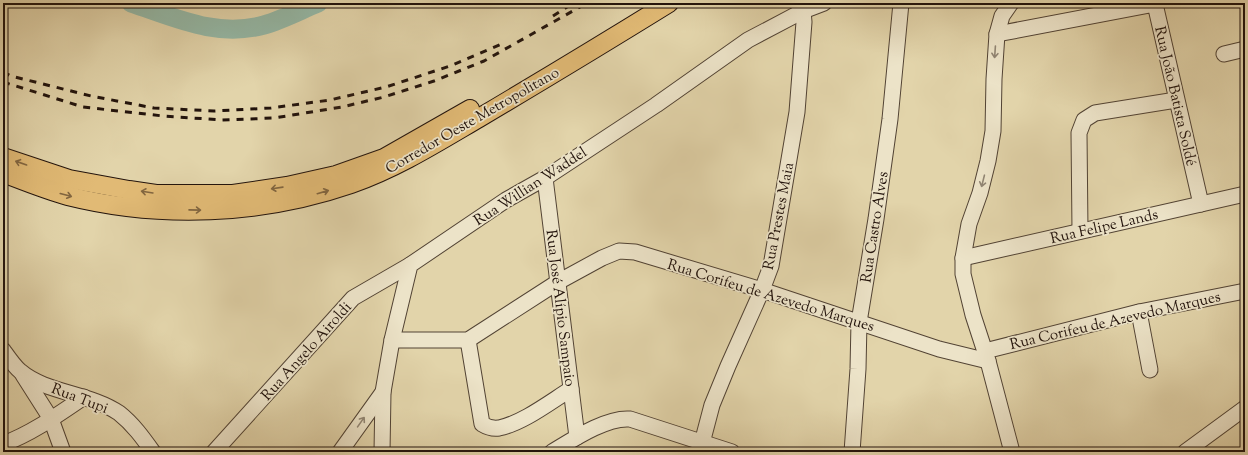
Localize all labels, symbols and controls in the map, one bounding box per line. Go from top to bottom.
street label: Rua João Batista Soldé [1148,24,1201,168]
one-way arrow [992,46,999,59]
street label: Corredor Oeste Metropolitano [382,63,564,180]
street label: Rua Willian Waddel [470,143,591,232]
one-way arrow [15,159,28,166]
street label: Rua Prestes Maia [759,161,800,272]
street label: Rua Castro Alves [856,170,895,284]
one-way arrow [978,175,986,188]
one-way arrow [271,184,284,192]
one-way arrow [141,188,154,196]
one-way arrow [316,188,329,195]
one-way arrow [59,192,72,199]
street label: Rua Felipe Lands [1048,205,1160,250]
one-way arrow [188,206,201,214]
street label: Rua José Alípio Sampaio [539,229,580,388]
street label: Rua Corifeu de Azevedo Marques [664,255,877,338]
street label: Rua Corifeu de Azevedo Marques [1008,287,1223,356]
street label: Rua Angelo Airoldi [257,298,357,406]
street label: Rua Tupi [48,379,111,420]
one-way arrow [357,416,365,427]

